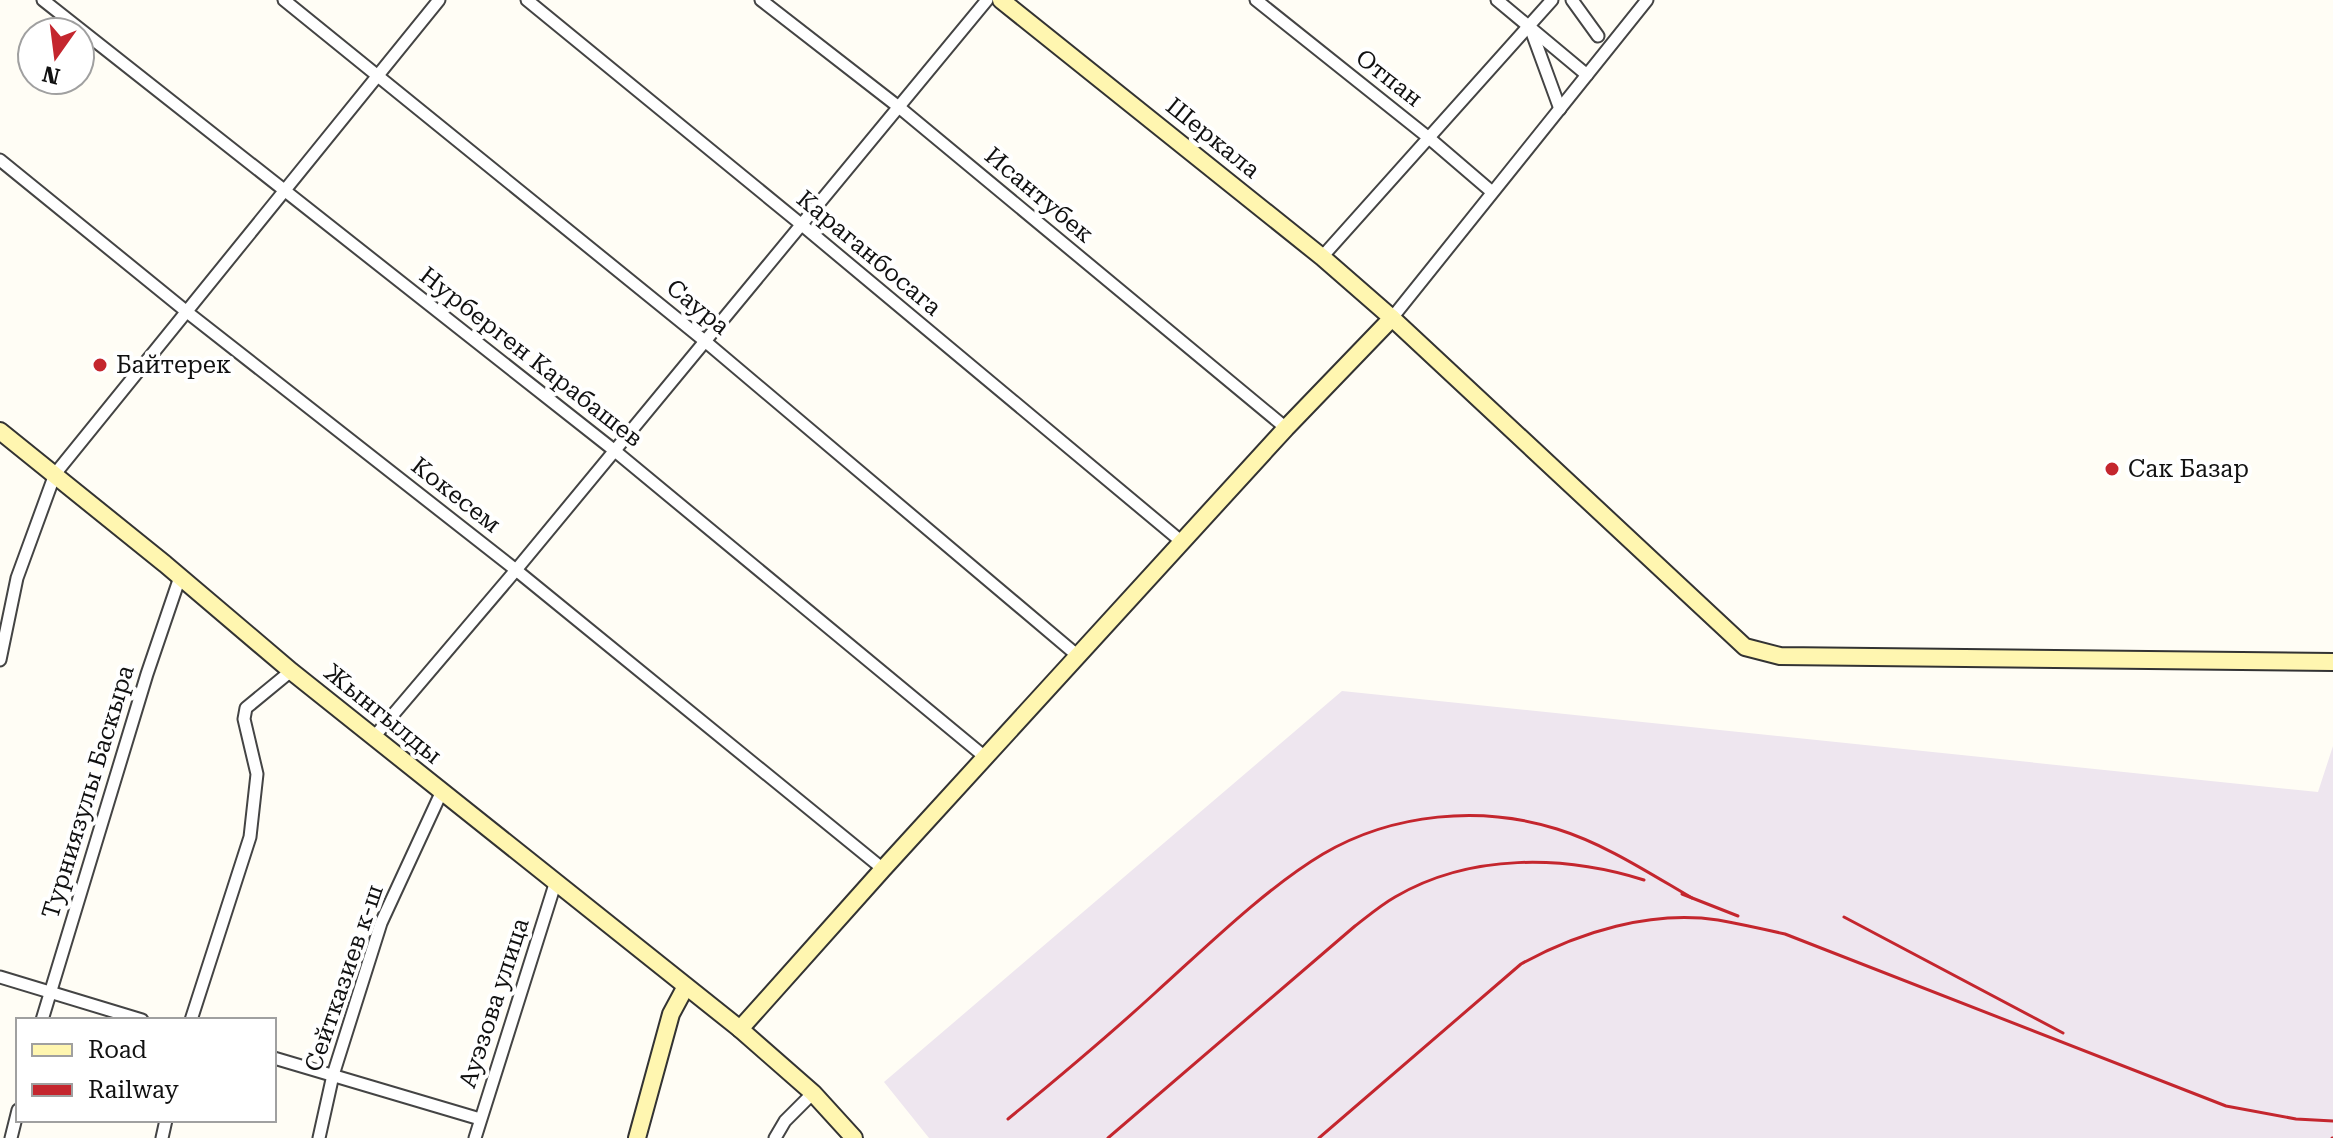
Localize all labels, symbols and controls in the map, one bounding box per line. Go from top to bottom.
north arrow [16,16,96,96]
street label: Отпан [1350,43,1428,113]
text: N [40,61,63,89]
street label: Шеркала [1161,92,1265,184]
street label: Исантубек [979,142,1099,248]
street label: Караганбосага [791,185,947,321]
street label: Нурберген Карабашев [414,261,648,453]
street label: Саура [661,273,735,341]
place label: Байтерек [116,351,231,379]
marker: Байтерек [91,356,109,374]
street label: Кокесем [406,451,506,539]
place label: Сак Базар [2128,455,2249,483]
marker: Сак Базар [2103,460,2121,478]
street label: Жынгылды [319,658,447,770]
street label: Турниязулы Баскыра [36,662,140,922]
street label: Сейтказиев к-ш [299,881,389,1075]
street label: Ауэзова улица [453,915,535,1091]
legend [16,1018,276,1122]
text: Road [88,1036,147,1064]
text: Railway [88,1076,179,1104]

